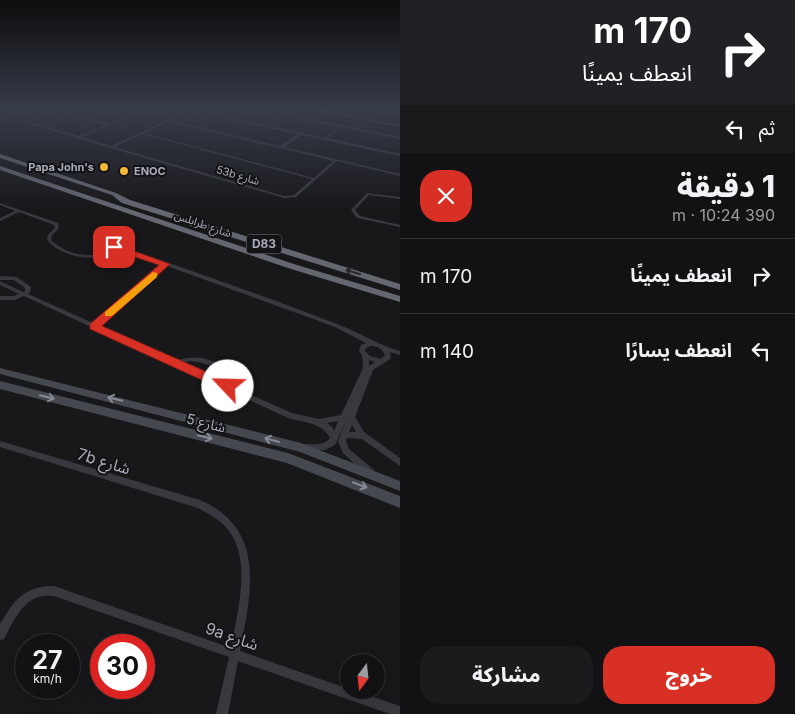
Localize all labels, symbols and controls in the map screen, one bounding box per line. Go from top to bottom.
text: 170 m [593,9,692,51]
icon: right [710,20,775,85]
text: انعطف يمينًا [582,60,692,86]
icon: left [721,115,749,143]
text: ثم [759,117,775,140]
place label: Papa John's [28,160,94,174]
marker: Papa John's [98,161,110,173]
street label: 53b شارع [214,162,262,189]
place label: ENOC [134,164,166,178]
marker: ENOC [118,165,130,177]
text: 1 دقيقة [677,168,775,204]
button: close [420,170,472,222]
text: 390 m · 10:24 [672,205,775,225]
street label: شارع طرابلس [173,208,233,241]
pin [93,226,135,268]
icon: arrive [100,233,128,261]
road number: D83 [246,234,282,253]
icon: right [747,262,775,290]
text: انعطف يمينًا [630,264,732,287]
text: 170 m [420,265,472,288]
one-way arrow [346,267,362,277]
icon: left [747,337,775,365]
text: انعطف يسارًا [625,339,732,362]
text: 140 m [420,340,474,363]
position arrow [201,359,253,411]
one-way arrow [39,393,55,402]
one-way arrow [107,394,123,404]
street label: شارع 5 [184,409,227,438]
one-way arrow [196,433,212,442]
one-way arrow [264,435,280,444]
street label: 7b شارع [74,443,133,481]
one-way arrow [352,482,367,491]
street label: 9a شارع [202,618,261,657]
speed limit sign: 30 [90,634,155,699]
text: 27 [32,645,63,675]
button: مشاركة [420,646,593,704]
button: خروج [603,646,775,704]
north arrow [340,654,385,699]
map controls [340,654,385,699]
text: km/h [33,671,62,686]

